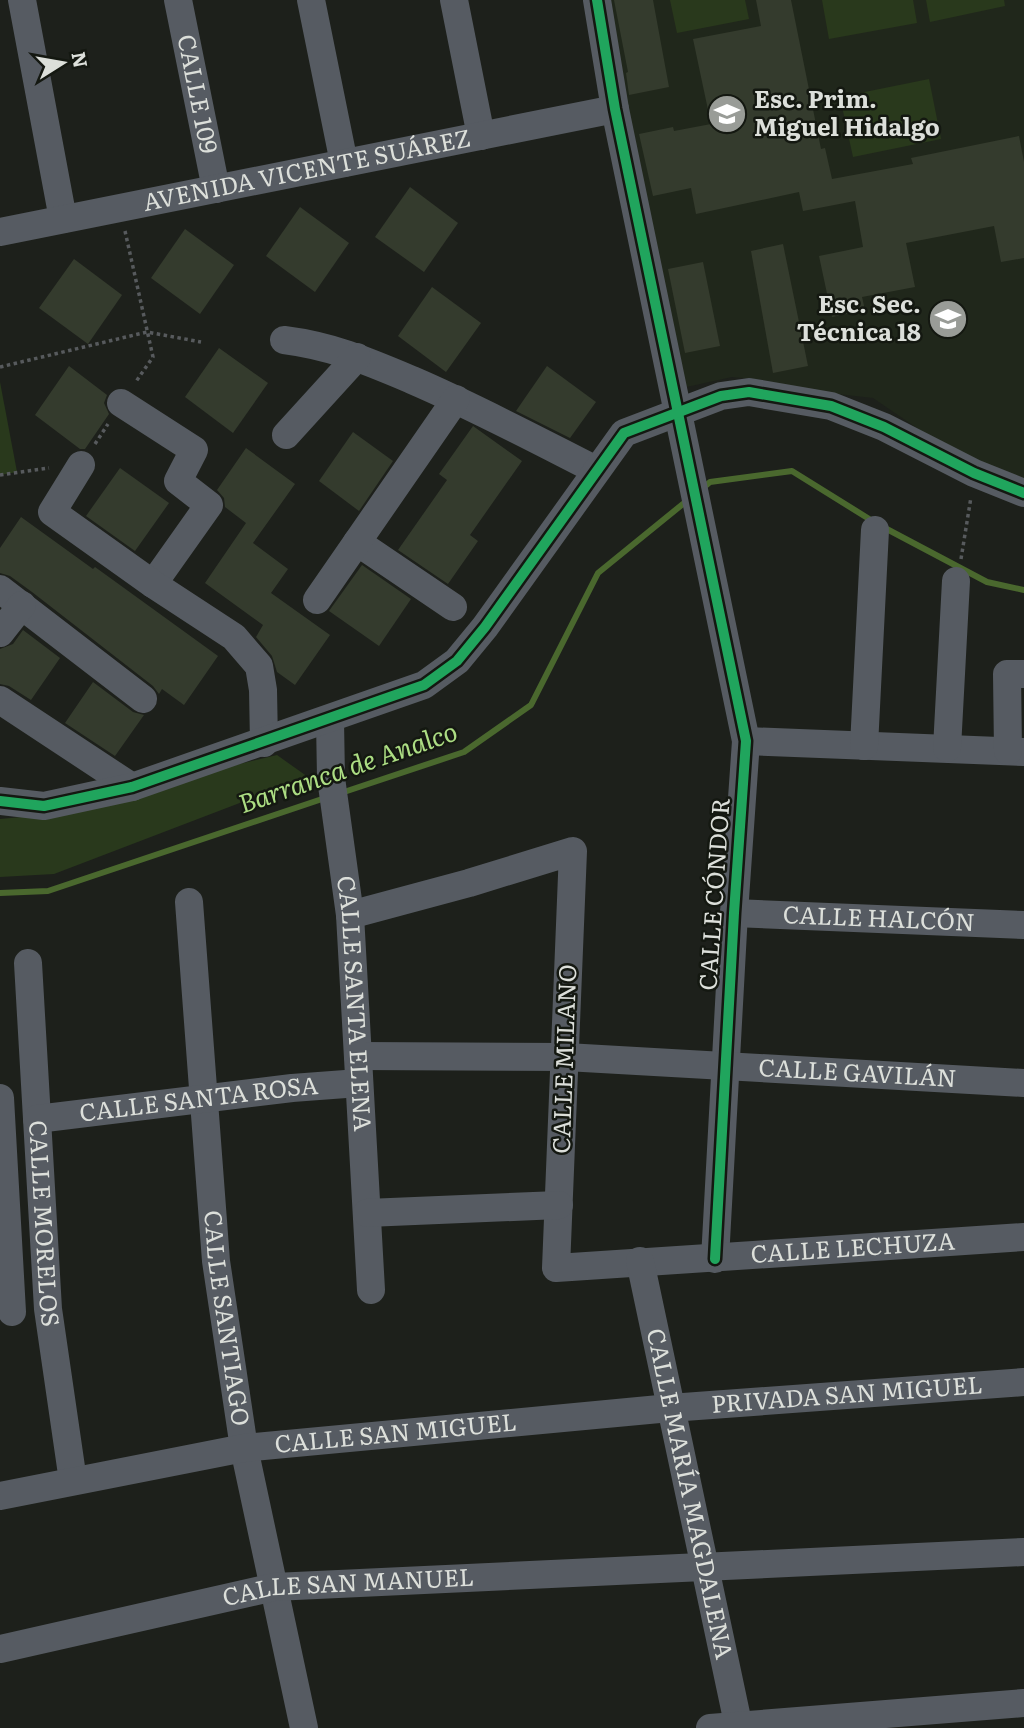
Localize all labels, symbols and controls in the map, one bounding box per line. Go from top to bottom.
north arrow [28,28,98,98]
street label: CALLE 109 [170,31,228,156]
text: N [65,49,96,70]
place label: Esc. Prim. Miguel Hidalgo [754,80,940,143]
school or university icon: Esc. Prim. Miguel Hidalgo [706,93,748,135]
street label: AVENIDA VICENTE SUÁREZ [140,118,473,218]
place label: Esc. Sec. Técnica 18 [797,285,921,348]
school or university icon: Esc. Sec. Técnica 18 [927,298,969,340]
water label: Barranca de Analco [232,710,462,821]
street label: CALLE CÓNDOR [688,796,737,992]
street label: CALLE SANTA ELENA [330,873,382,1133]
street label: CALLE HALCÓN [782,895,976,938]
street label: CALLE MILANO [542,964,583,1154]
street label: CALLE GAVILÁN [758,1048,958,1094]
street label: CALLE SANTA ROSA [77,1066,320,1129]
street label: CALLE MORELOS [22,1119,70,1329]
street label: CALLE SANTIAGO [197,1209,260,1428]
street label: CALLE LECHUZA [749,1222,956,1270]
street label: CALLE MARÍA MAGDALENA [640,1325,744,1662]
street label: PRIVADA SAN MIGUEL [710,1365,984,1420]
street label: CALLE SAN MIGUEL [273,1402,518,1460]
street label: CALLE SAN MANUEL [219,1558,475,1613]

